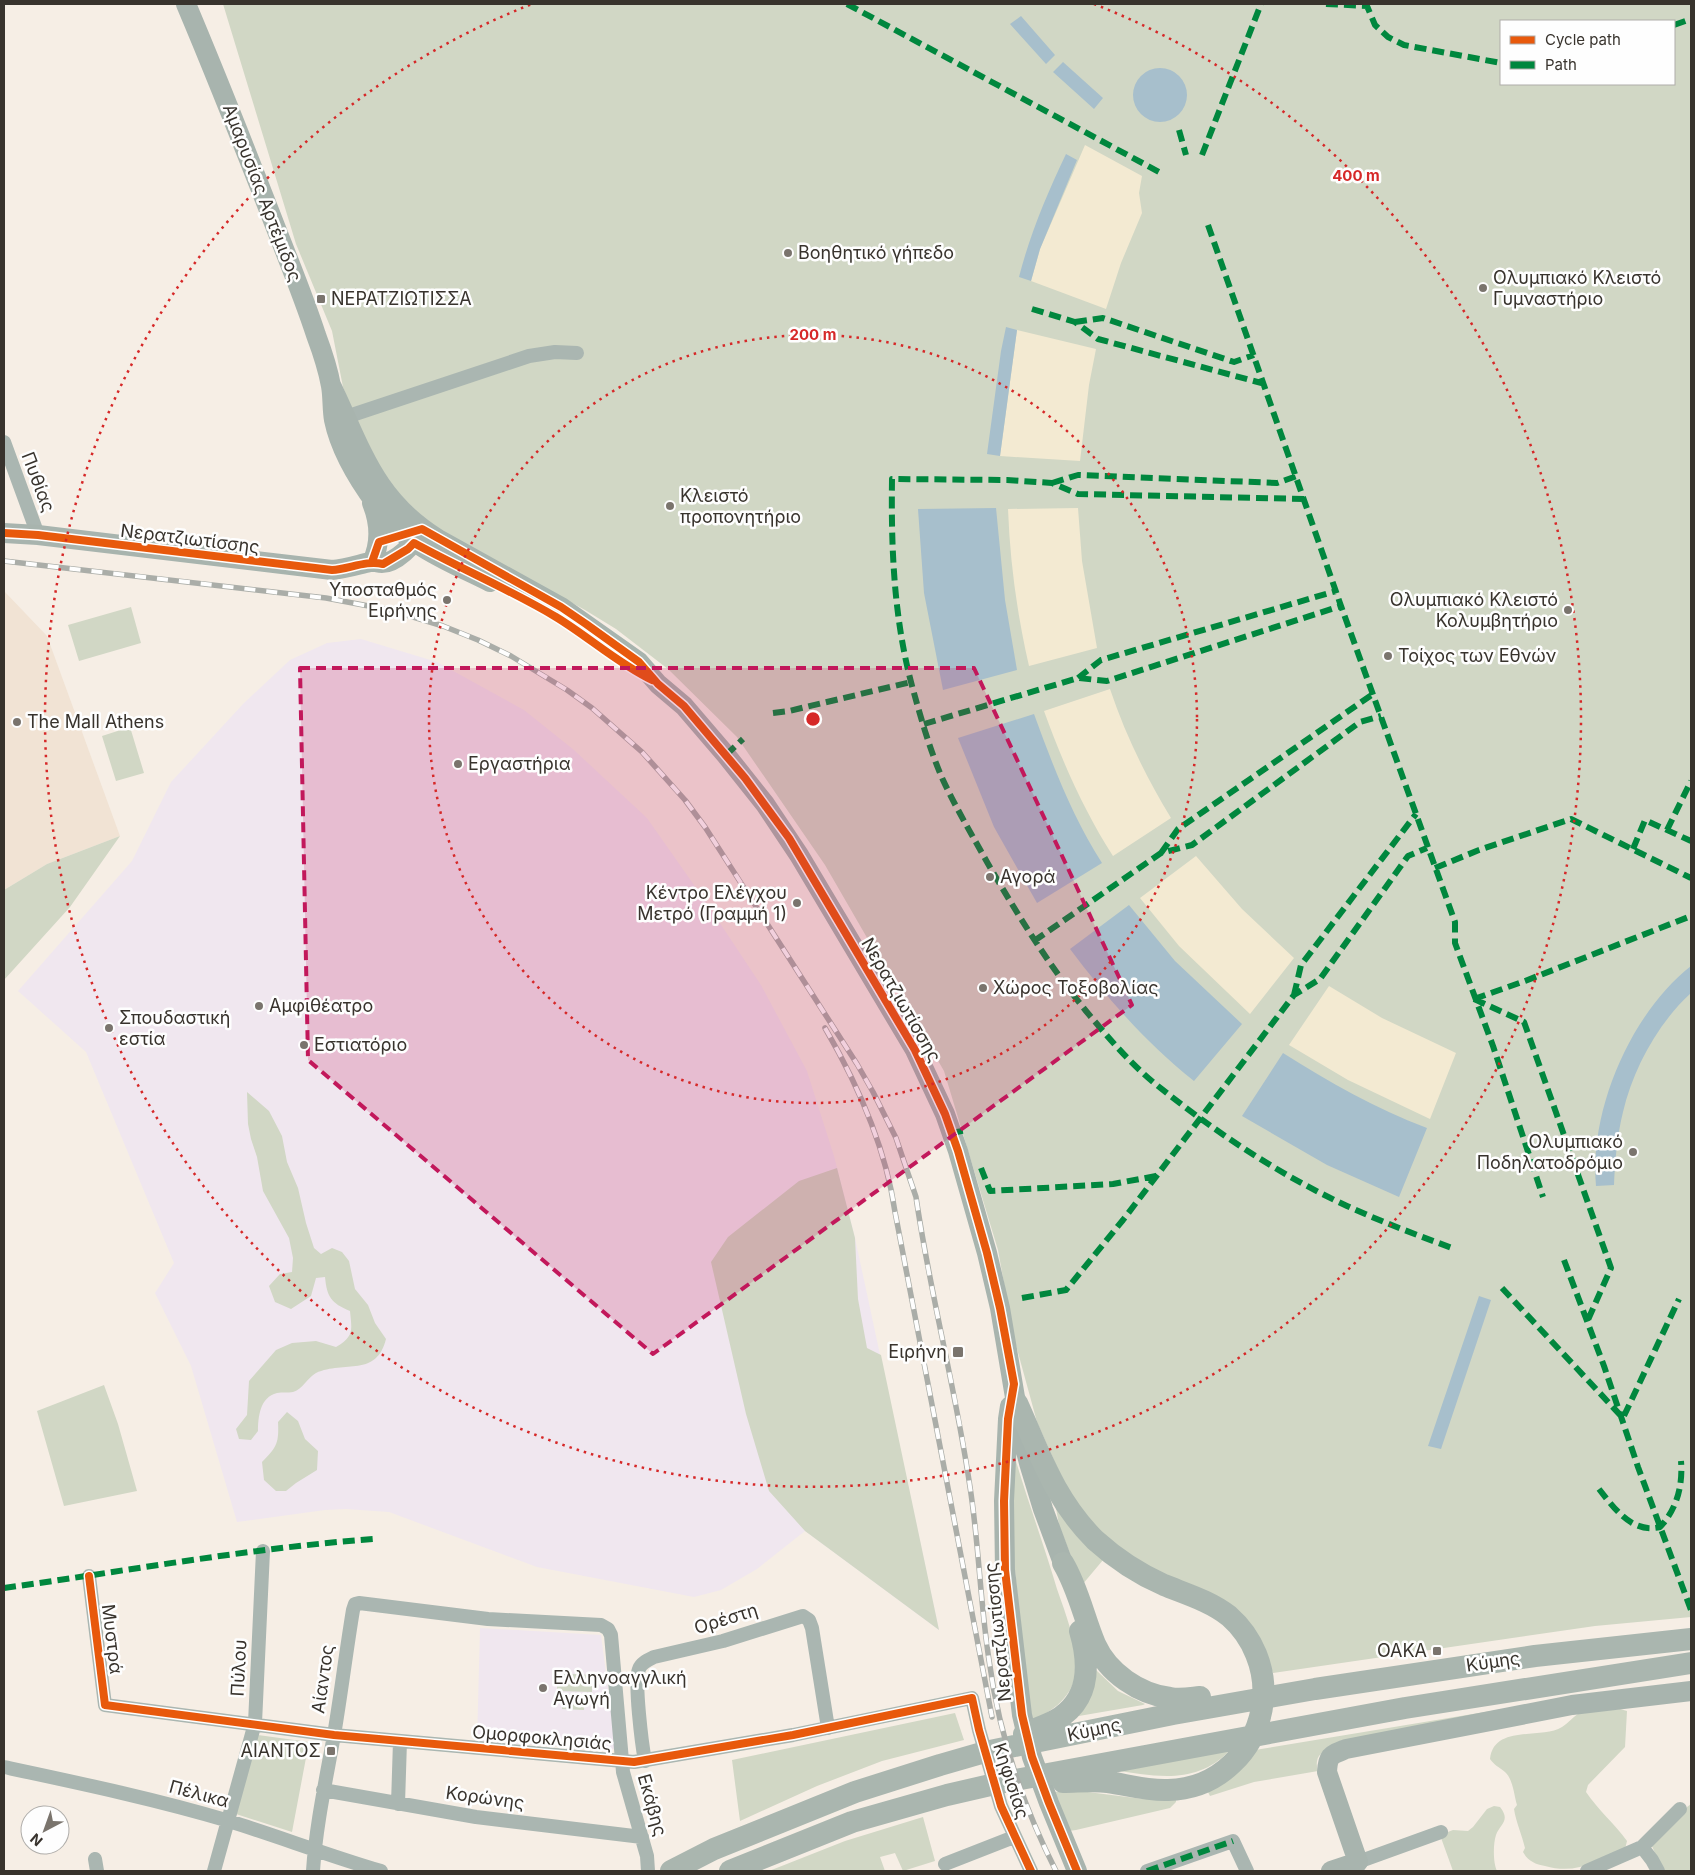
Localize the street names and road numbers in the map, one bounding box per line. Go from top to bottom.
street label: Αμαρυσίας Αρτέμιδος [219,101,306,285]
street label: Πυθίας [17,449,59,515]
street label: Νερατζιωτίσσης [119,520,261,557]
street label: Νερατζιωτίσσης [857,934,945,1066]
street label: Νερατζιωτίσσης [980,1561,1015,1703]
street label: Ορέστη [692,1599,760,1638]
street label: Μυστρά [98,1603,127,1675]
street label: Πύλου [227,1639,250,1697]
street label: Αίαντος [307,1643,338,1715]
street label: Κύμης [1465,1647,1521,1676]
street label: Κύμης [1065,1714,1123,1745]
street label: Ομορφοκλησιάς [471,1721,613,1754]
street label: Κηφισίας [989,1740,1034,1822]
street label: Εκάβης [634,1771,671,1838]
street label: Πέλικα [167,1775,231,1812]
street label: Κορώνης [444,1782,526,1813]

